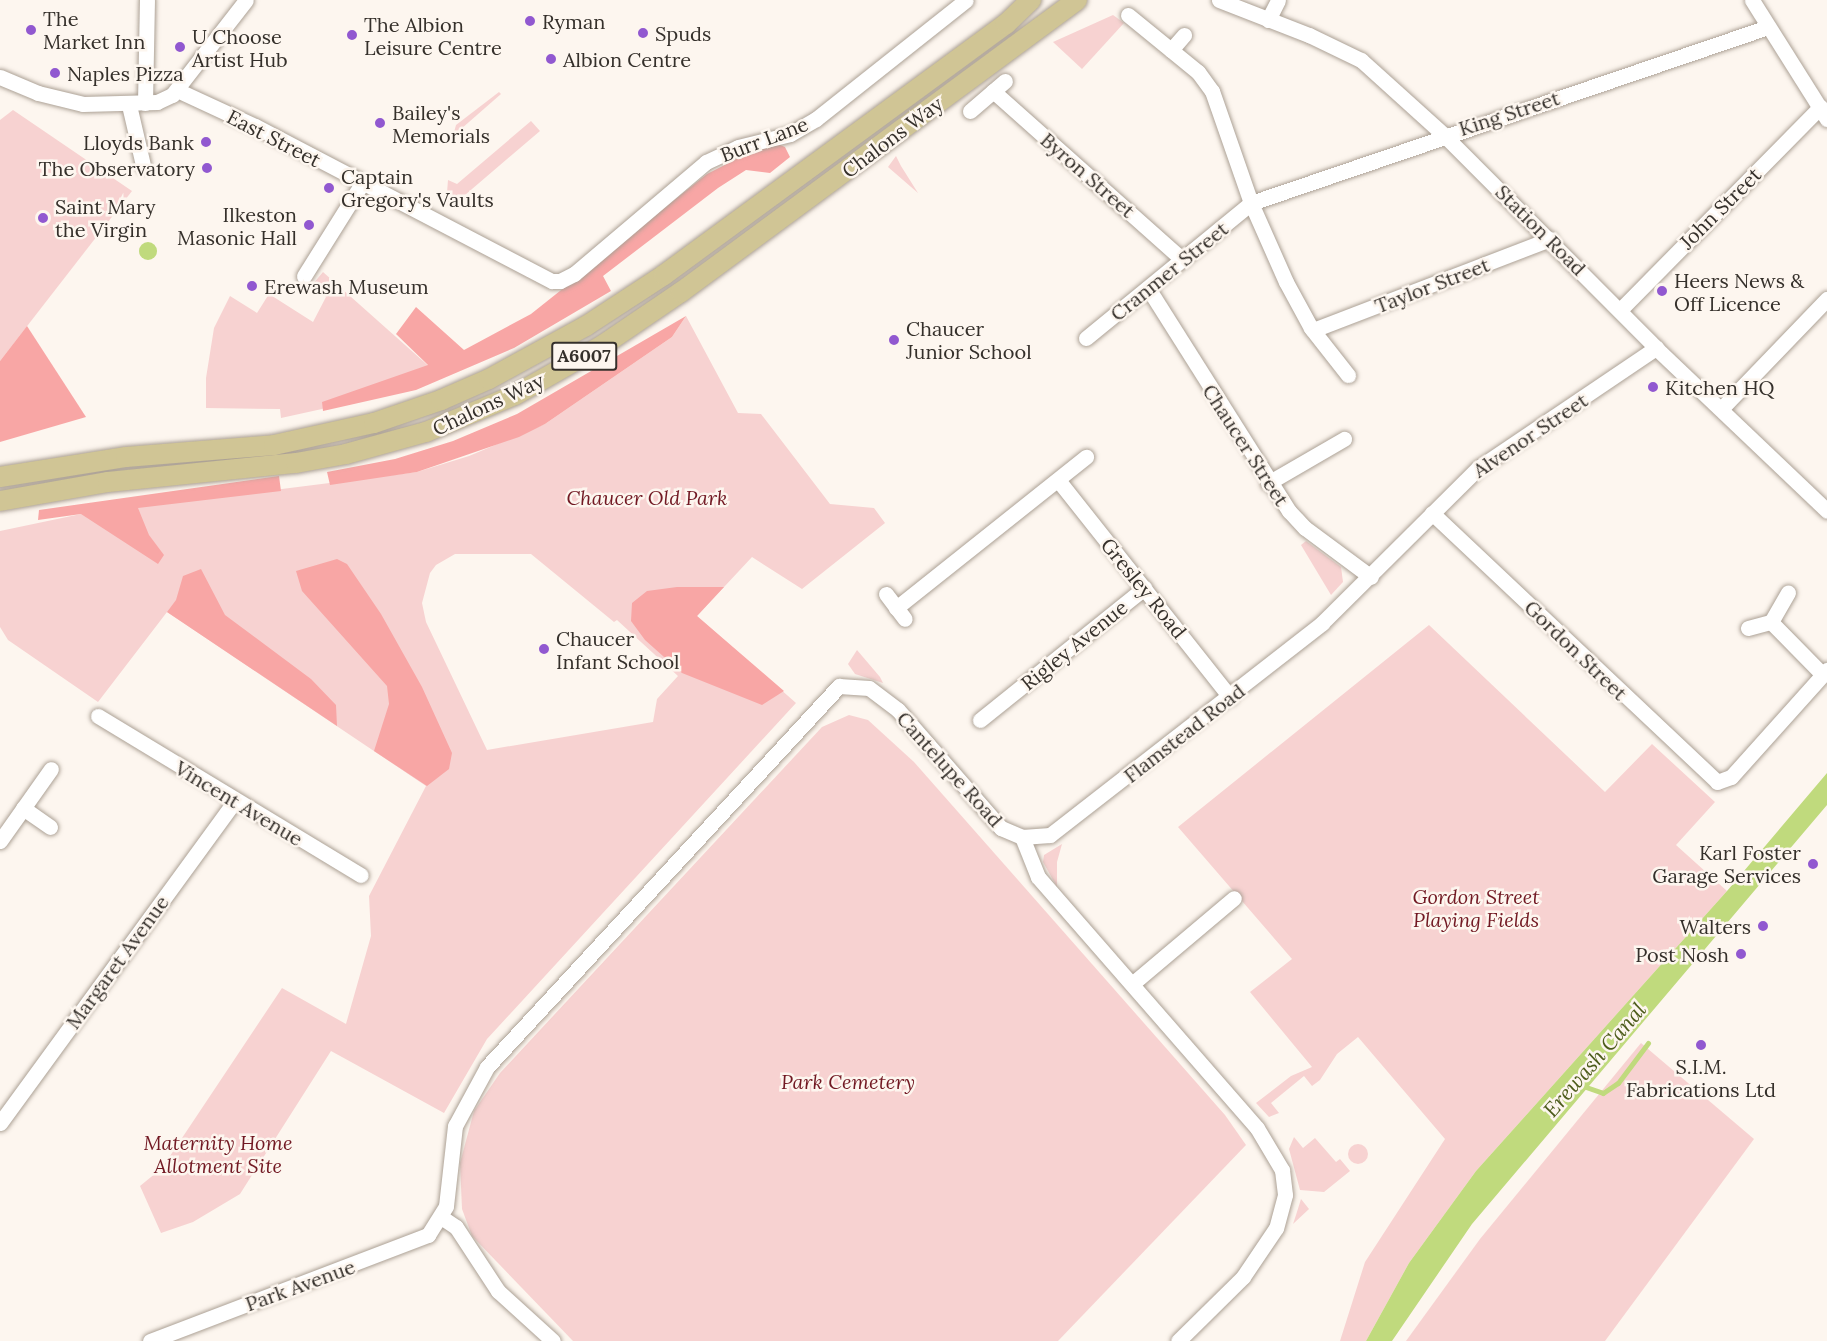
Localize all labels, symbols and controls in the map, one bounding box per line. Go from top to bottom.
place label: The Market Inn [43,6,145,53]
place label: Ryman [542,9,605,33]
place label: The Albion Leisure Centre [364,12,502,59]
marker: Ryman [523,14,537,28]
place label: Spuds [655,21,711,45]
marker: The Market Inn [24,23,38,37]
place label: U Choose Artist Hub [192,24,288,71]
marker: Spuds [636,26,650,40]
marker: The Albion Leisure Centre [345,28,359,42]
marker: U Choose Artist Hub [173,40,187,54]
place label: Albion Centre [563,47,691,71]
marker: Albion Centre [544,52,558,66]
place label: Naples Pizza [67,61,184,85]
marker: Naples Pizza [48,66,62,80]
street label: King Street [1456,85,1562,141]
street label: Chalons Way [837,91,947,183]
place label: Bailey's Memorials [392,100,490,147]
street label: East Street [223,104,325,172]
street label: Burr Lane [717,111,811,167]
marker: Bailey's Memorials [373,116,387,130]
street label: Byron Street [1036,128,1140,222]
place label: Lloyds Bank [83,130,194,154]
marker: Lloyds Bank [199,135,213,149]
place label: The Observatory [39,156,195,180]
marker: The Observatory [200,161,214,175]
street label: John Street [1674,162,1766,254]
place label: Captain Gregory's Vaults [341,164,494,211]
street label: Station Road [1491,180,1591,280]
marker: Captain Gregory's Vaults [322,181,336,195]
place label: Saint Mary the Virgin [55,195,155,242]
place label: Ilkeston Masonic Hall [177,202,297,249]
marker: Saint Mary the Virgin [36,211,50,225]
street label: Cranmer Street [1105,216,1233,326]
marker: Ilkeston Masonic Hall [302,218,316,232]
street label: Taylor Street [1371,252,1493,318]
place label: Heers News & Off Licence [1674,268,1804,315]
place label: Erewash Museum [264,274,429,298]
marker: Erewash Museum [245,279,259,293]
marker: Heers News & Off Licence [1655,284,1669,298]
place label: Chaucer Junior School [906,316,1032,363]
marker: Chaucer Junior School [887,333,901,347]
road number: A6007 [551,341,617,371]
street label: Chalons Way [429,368,547,440]
place label: Kitchen HQ [1665,375,1775,399]
street label: Chaucer Street [1198,380,1294,510]
marker: Kitchen HQ [1646,380,1660,394]
street label: Alvenor Street [1468,388,1592,482]
park label: Chaucer Old Park [567,485,727,509]
street label: Gresley Road [1096,533,1192,643]
street label: Rigley Avenue [1016,595,1132,695]
street label: Gordon Street [1520,595,1632,705]
place label: Chaucer Infant School [556,626,680,673]
marker: Chaucer Infant School [537,642,551,656]
street label: Flamstead Road [1119,678,1249,788]
street label: Cantelupe Road [892,706,1008,832]
street label: Vincent Avenue [171,755,307,851]
place label: Karl Foster Garage Services [1652,840,1801,887]
marker: Karl Foster Garage Services [1806,857,1820,871]
park label: Gordon Street Playing Fields [1412,885,1540,932]
street label: Margaret Avenue [61,891,173,1033]
place label: Walters [1680,914,1751,938]
marker: Walters [1756,919,1770,933]
place label: Post Nosh [1635,942,1729,966]
marker: Post Nosh [1734,947,1748,961]
water label: Erewash Canal [1538,998,1652,1122]
marker: S.I.M. Fabrications Ltd [1694,1038,1708,1052]
place label: S.I.M. Fabrications Ltd [1626,1054,1776,1101]
park label: Park Cemetery [781,1069,915,1093]
park label: Maternity Home Allotment Site [143,1131,293,1178]
street label: Park Avenue [242,1254,358,1316]

